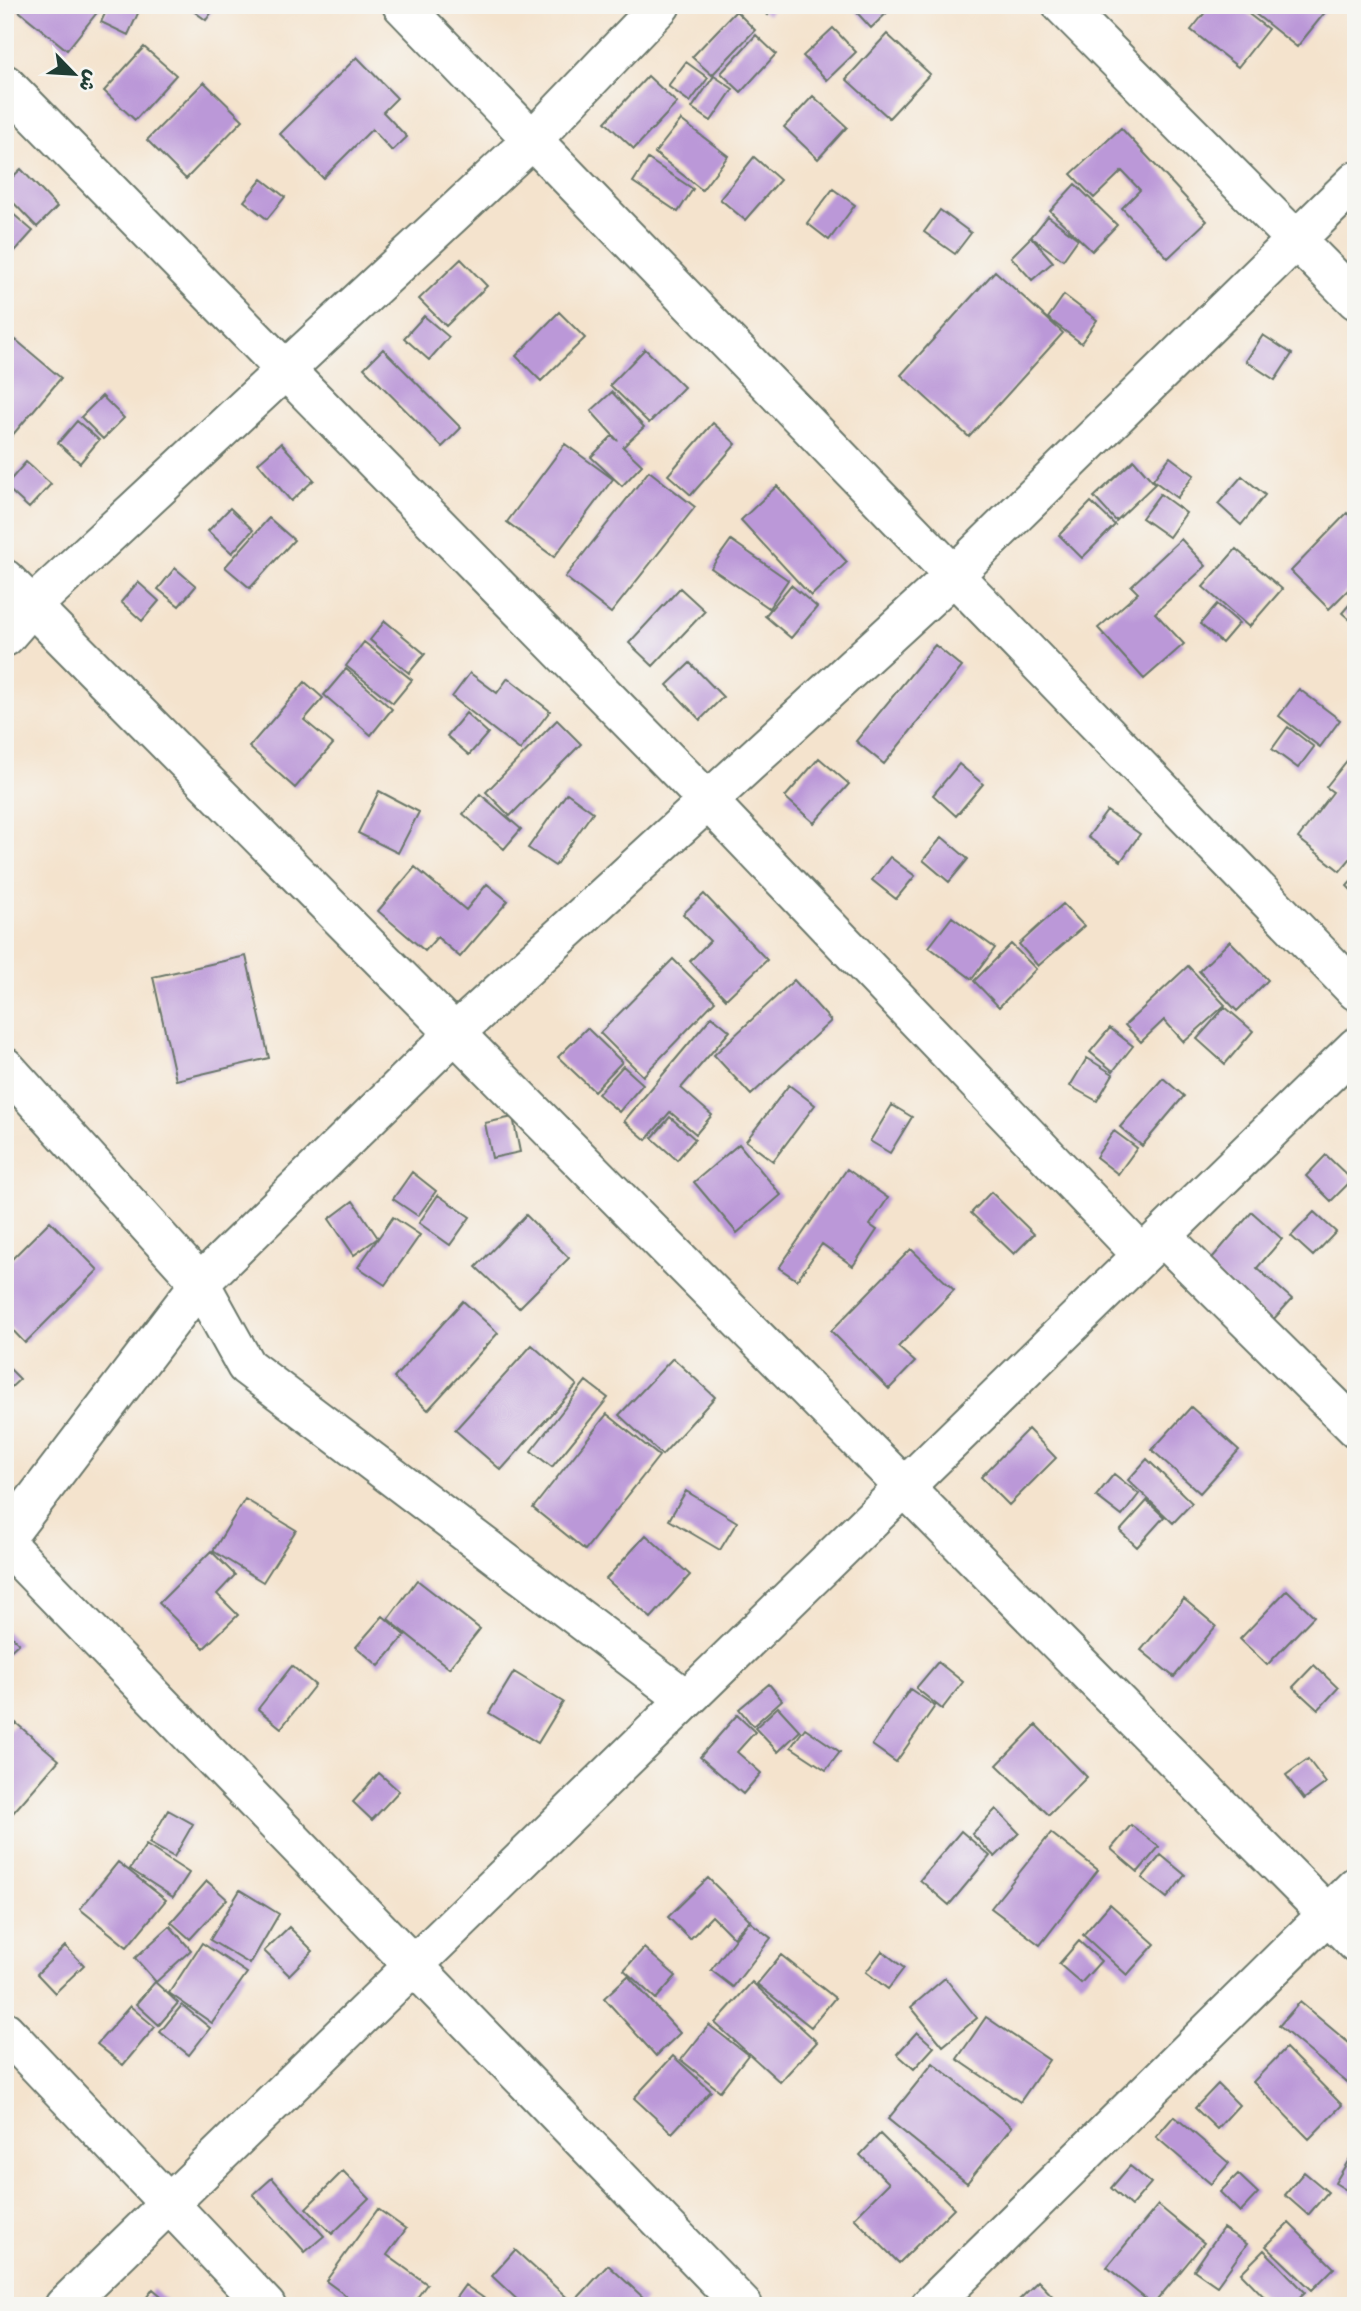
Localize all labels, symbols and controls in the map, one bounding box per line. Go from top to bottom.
north arrow [38,38,108,108]
text: ش [74,67,105,96]

